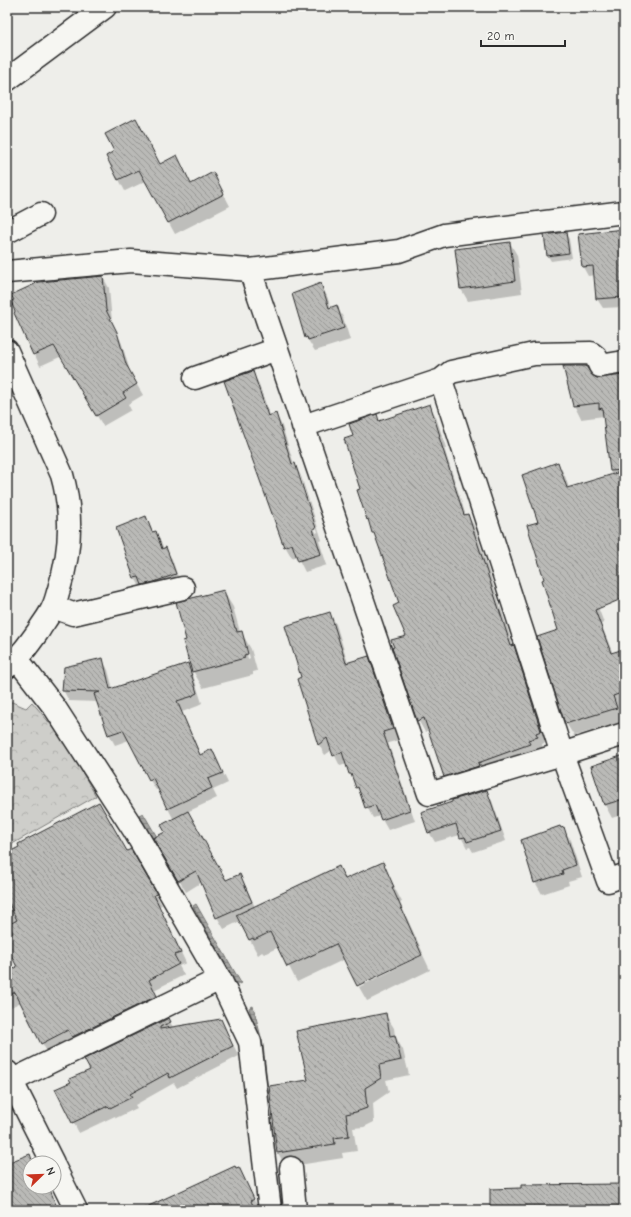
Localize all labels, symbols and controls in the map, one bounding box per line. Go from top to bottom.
scale bar [481,22,565,48]
text: 20 m [487,29,515,43]
north arrow [22,1155,62,1195]
text: N [43,1165,58,1177]

